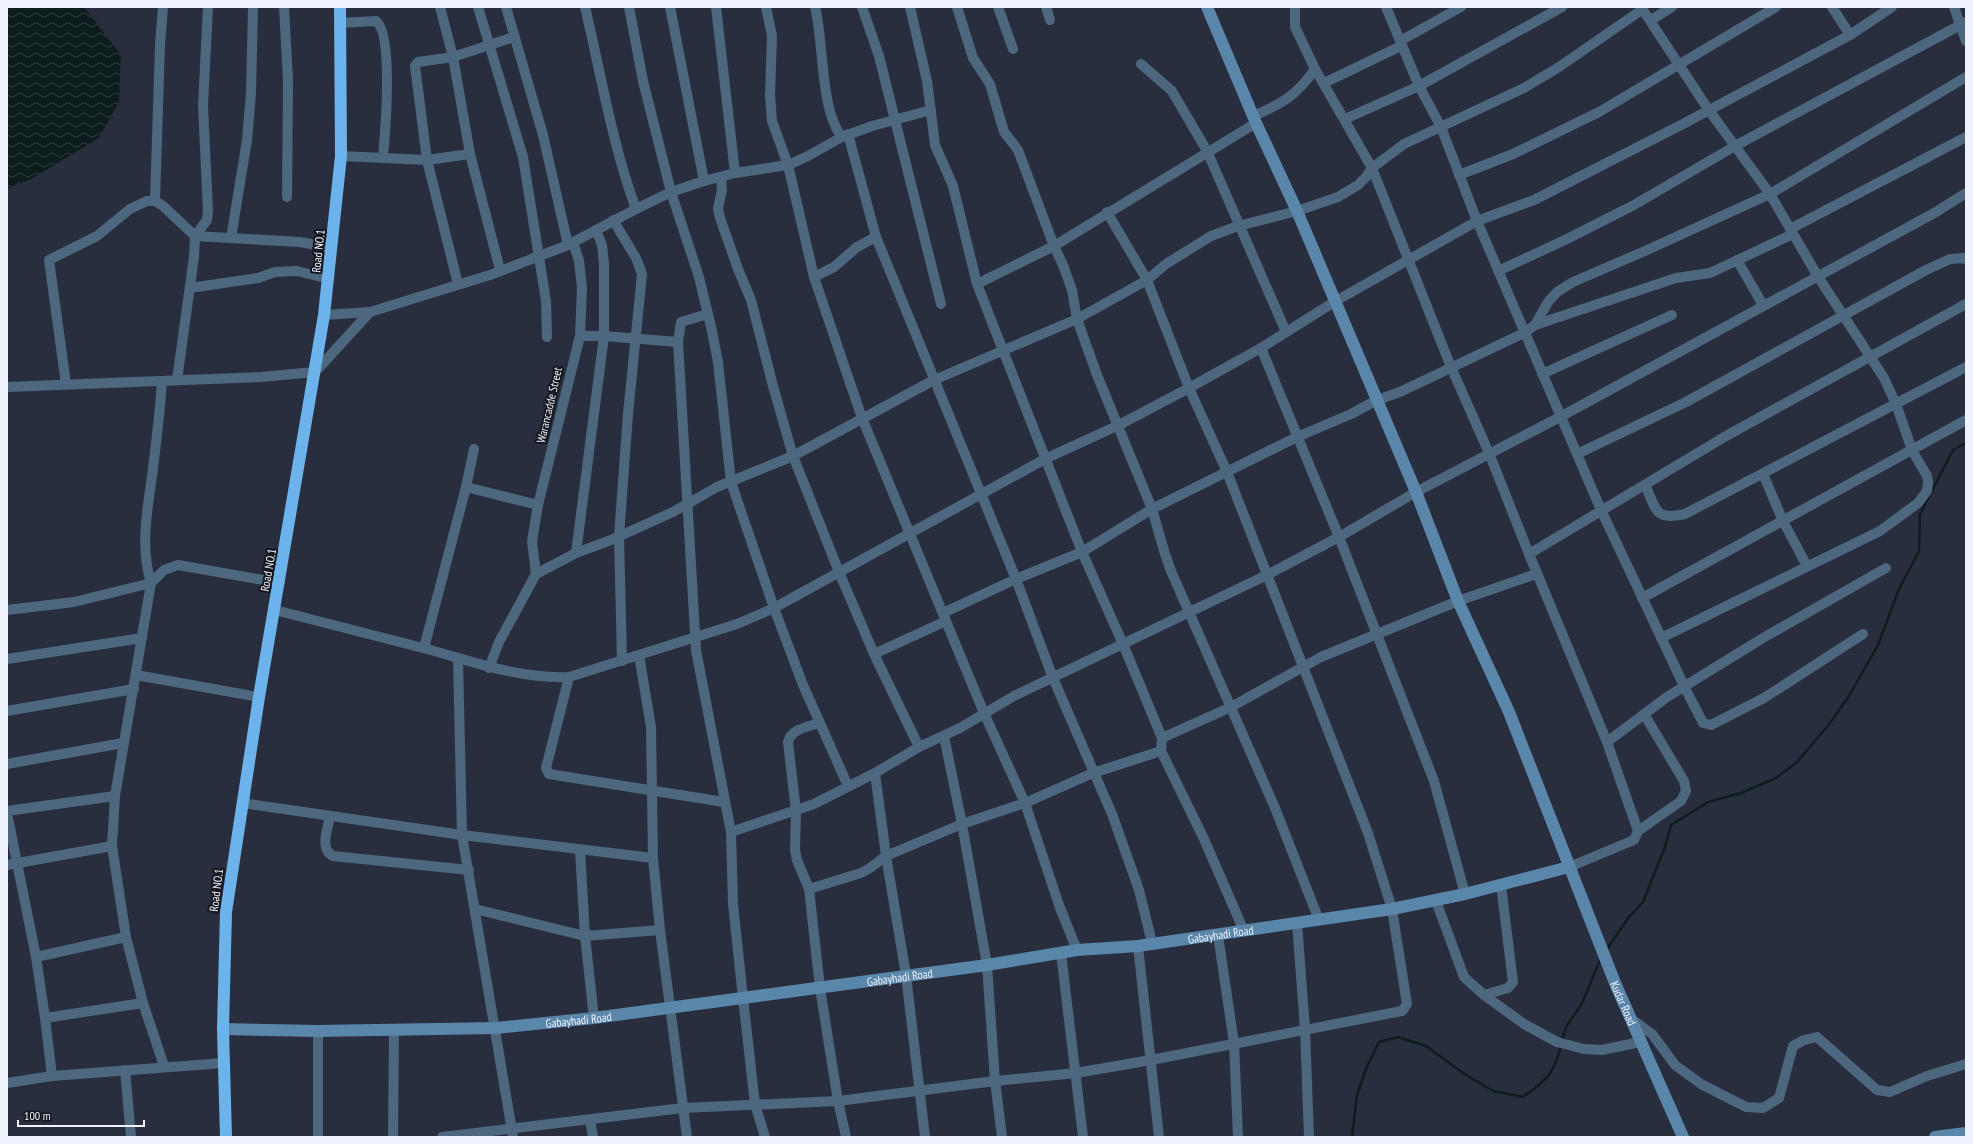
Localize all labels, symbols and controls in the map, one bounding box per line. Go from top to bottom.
street label: Road NO.1 [308,229,328,273]
street label: Warancadde Street [533,365,565,445]
street label: Road NO.1 [257,547,279,593]
street label: Road NO.1 [206,868,226,912]
street label: Gabayhadi Road [1187,922,1254,946]
street label: Gabayhadi Road [866,965,933,989]
street label: Kudar Road [1607,978,1640,1028]
street label: Gabayhadi Road [545,1008,612,1030]
scale bar [18,1102,144,1128]
text: 100 m [24,1108,51,1123]

